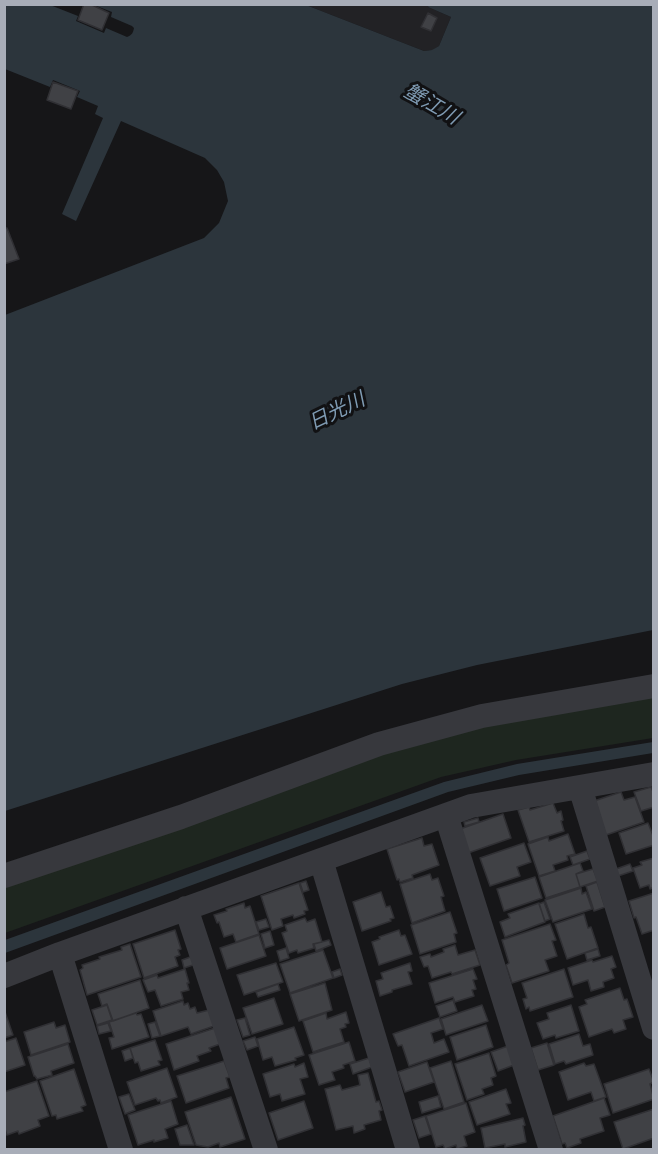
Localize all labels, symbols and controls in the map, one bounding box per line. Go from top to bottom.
water label: 蟹江川 [399,80,463,130]
water label: 日光川 [305,388,369,436]

